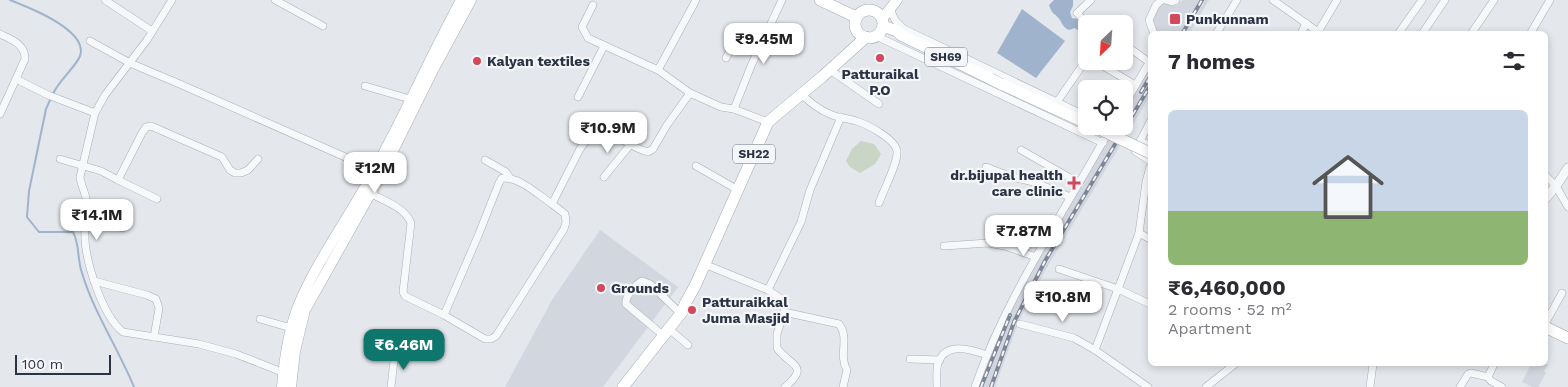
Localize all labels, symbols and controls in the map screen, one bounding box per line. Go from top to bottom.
place label: Punkunnam [1186,11,1269,27]
marker: Punkunnam [1168,12,1182,26]
north arrow [1078,15,1132,70]
map controls [1078,15,1133,135]
pin: ₹9.45M [723,22,805,65]
text: ₹9.45M [735,29,793,48]
icon: filters [1500,47,1528,75]
road number: SH69 [925,48,967,66]
text: 7 homes [1168,49,1255,74]
marker: Patturaikal P.O [874,52,886,64]
place label: Kalyan textiles [487,53,590,69]
marker: Kalyan textiles [471,55,483,67]
place label: Patturaikal P.O [841,66,919,98]
button: locate [1078,80,1133,135]
pin: ₹10.9M [567,112,649,154]
text: ₹10.9M [580,118,636,137]
icon: home [1303,142,1393,232]
road number: SH22 [733,144,775,164]
pin: ₹12M [345,152,405,194]
text: ₹12M [355,158,395,177]
place label: dr.bijupal health care clinic [950,167,1063,199]
marker: dr.bijupal health care clinic [1067,176,1081,190]
pin: ₹14.1M [56,198,138,241]
text: ₹14.1M [71,205,123,224]
pin: ₹7.87M [983,214,1065,257]
text: ₹7.87M [996,221,1052,240]
text: ₹6,460,000 [1168,275,1286,300]
place label: Grounds [611,280,670,296]
pin: ₹10.8M [1022,280,1104,323]
marker: Grounds [595,282,607,294]
text: ₹10.8M [1035,287,1091,306]
place label: Patturaikkal Juma Masjid [702,294,790,326]
text: 2 rooms · 52 m² [1168,300,1292,319]
marker: Patturaikkal Juma Masjid [686,304,698,316]
text: Apartment [1168,319,1251,338]
pin: ₹6.46M [363,328,445,371]
text: ₹6.46M [375,335,433,354]
scale bar [15,352,111,375]
text: 100 m [22,356,63,372]

